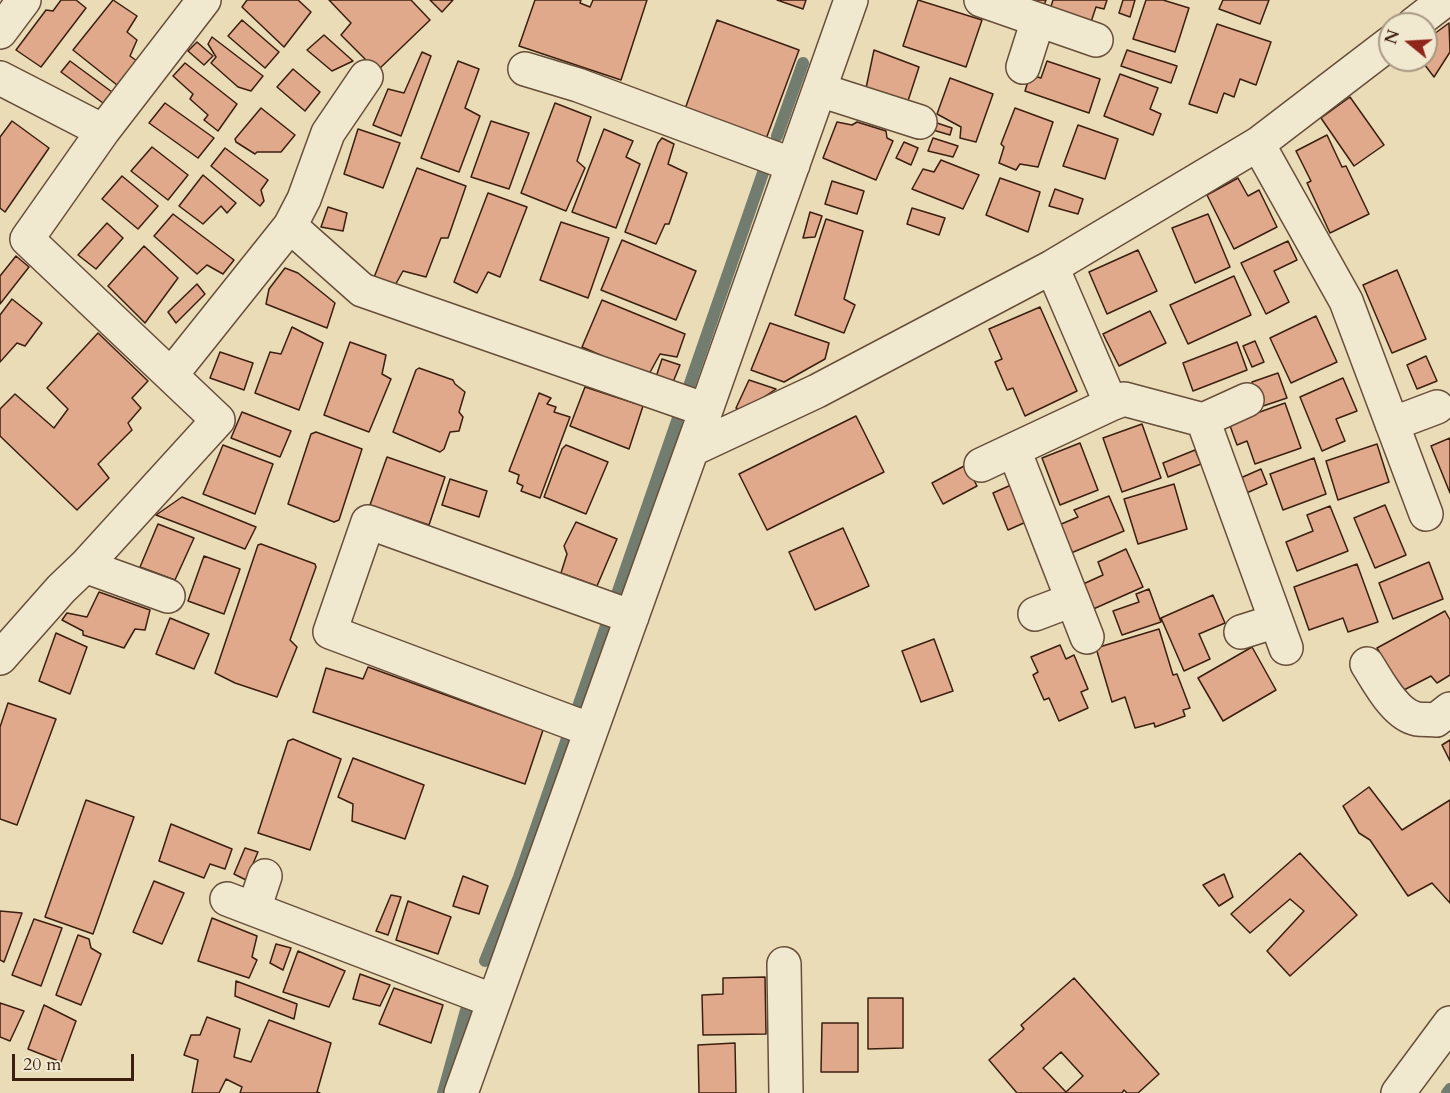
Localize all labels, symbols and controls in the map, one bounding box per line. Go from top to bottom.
north arrow [1378,12,1438,72]
text: N [1380,27,1405,47]
scale bar [15,1042,136,1080]
text: 20 m [23,1052,62,1077]

